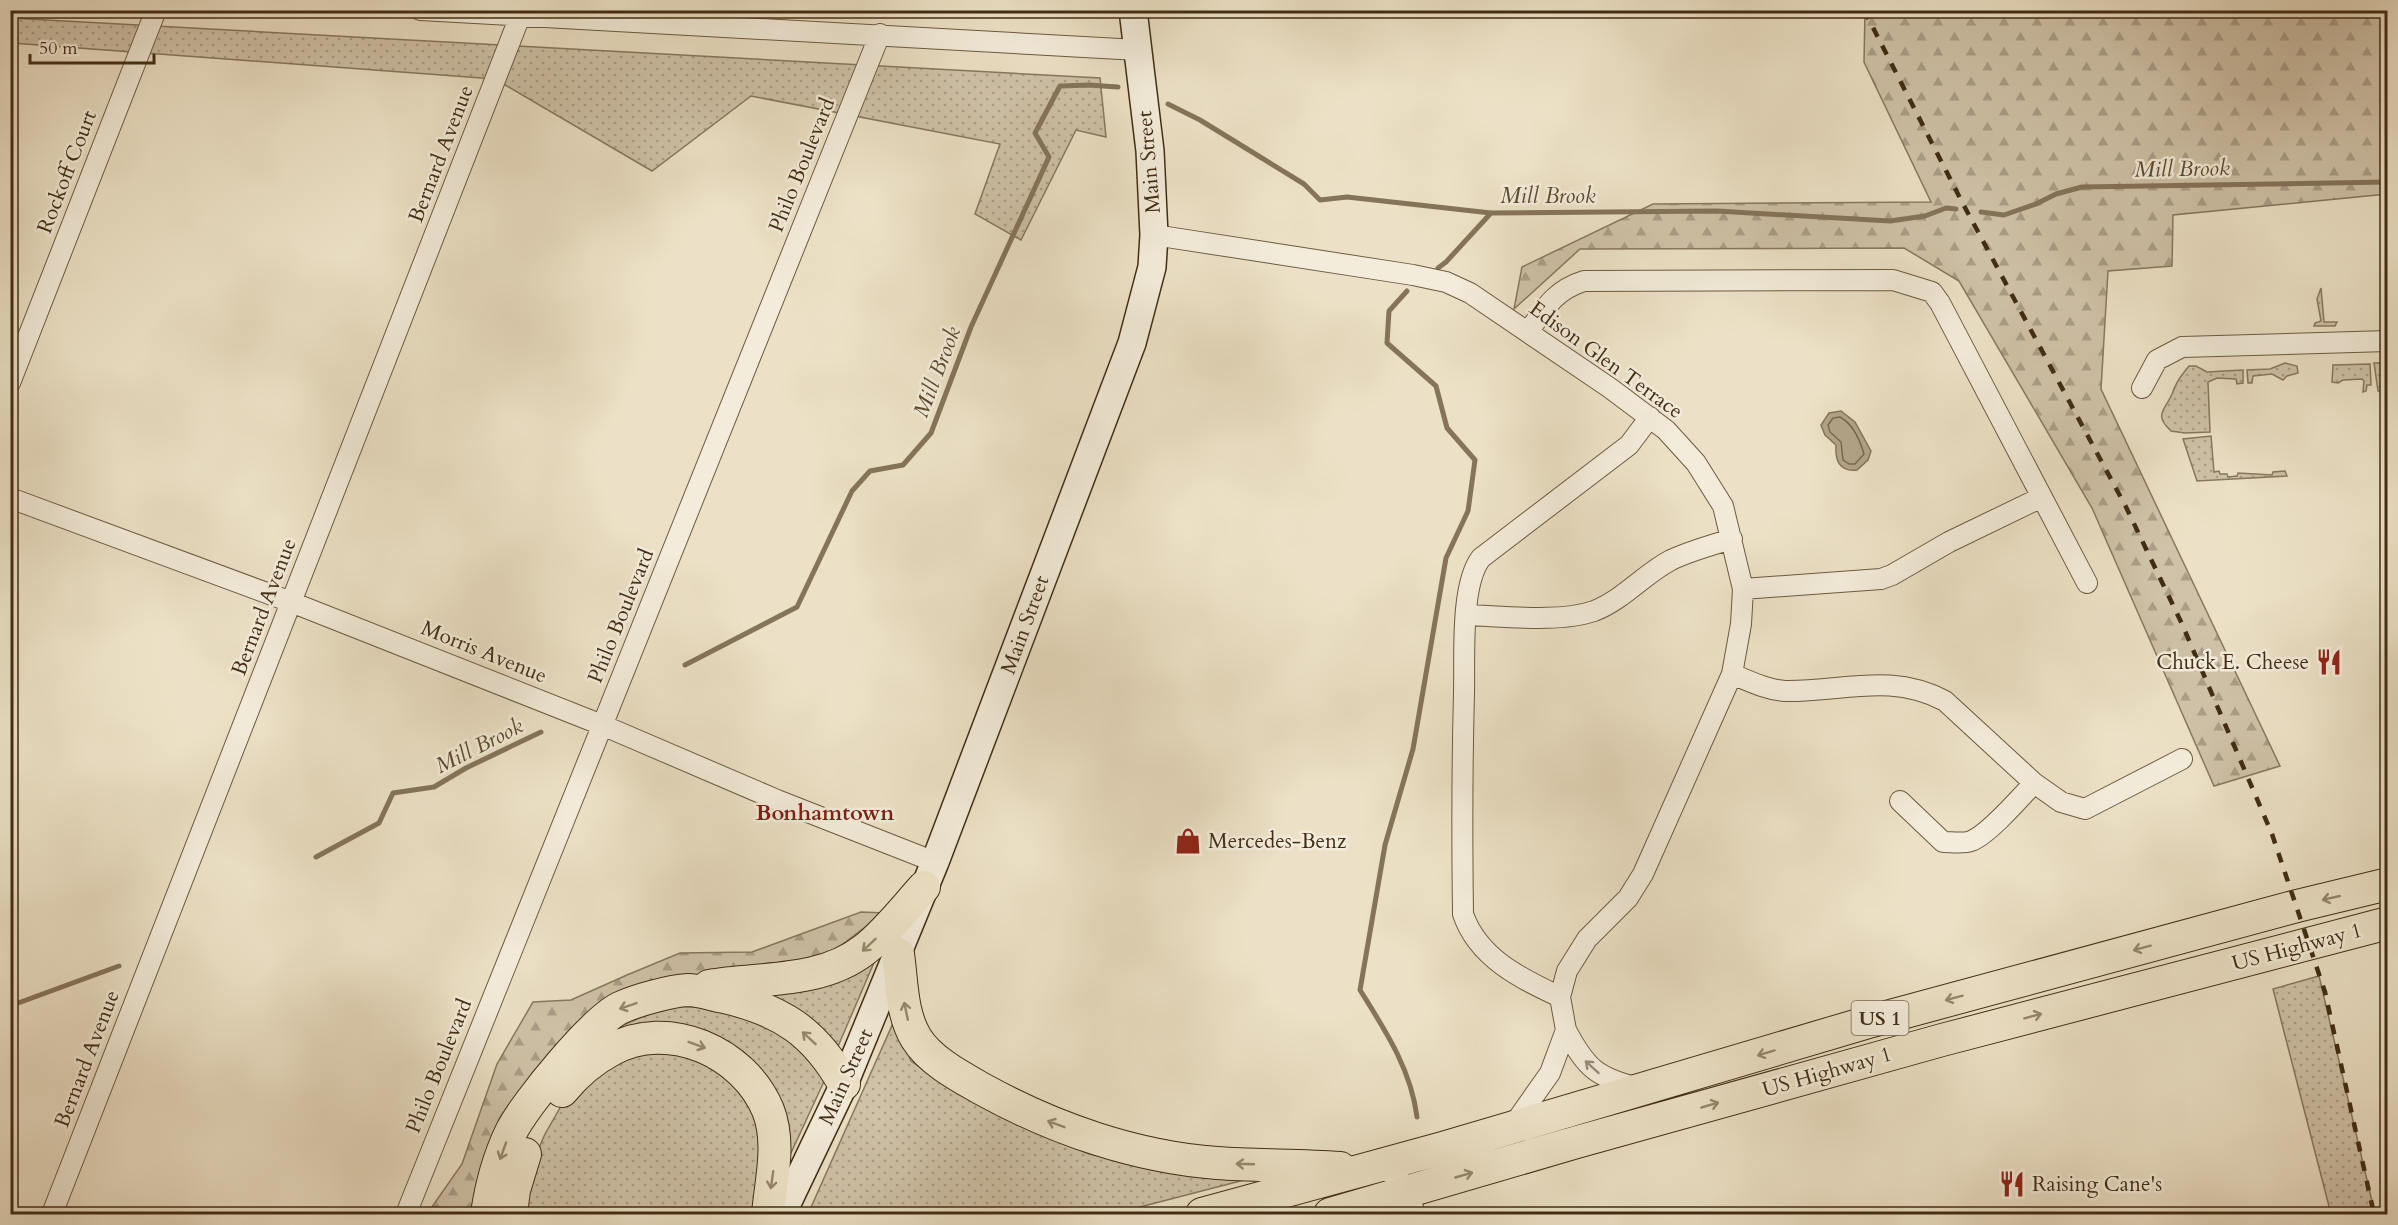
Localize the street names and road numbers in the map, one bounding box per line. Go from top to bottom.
street label: Bernard Avenue [401,81,481,227]
street label: Philo Boulevard [762,93,842,237]
street label: Rockoff Court [30,106,104,238]
street label: Main Street [1130,109,1168,214]
street label: Edison Glen Terrace [1523,294,1689,426]
street label: Bernard Avenue [224,534,304,680]
street label: Philo Boulevard [581,544,661,688]
street label: Main Street [994,571,1056,678]
street label: Morris Avenue [417,614,551,690]
street label: US Highway 1 [2229,916,2365,978]
street label: Bernard Avenue [47,986,127,1132]
street label: Philo Boulevard [399,994,479,1138]
road number: US 1 [1852,1001,1908,1035]
street label: Main Street [812,1024,880,1130]
street label: US Highway 1 [1759,1040,1895,1104]

